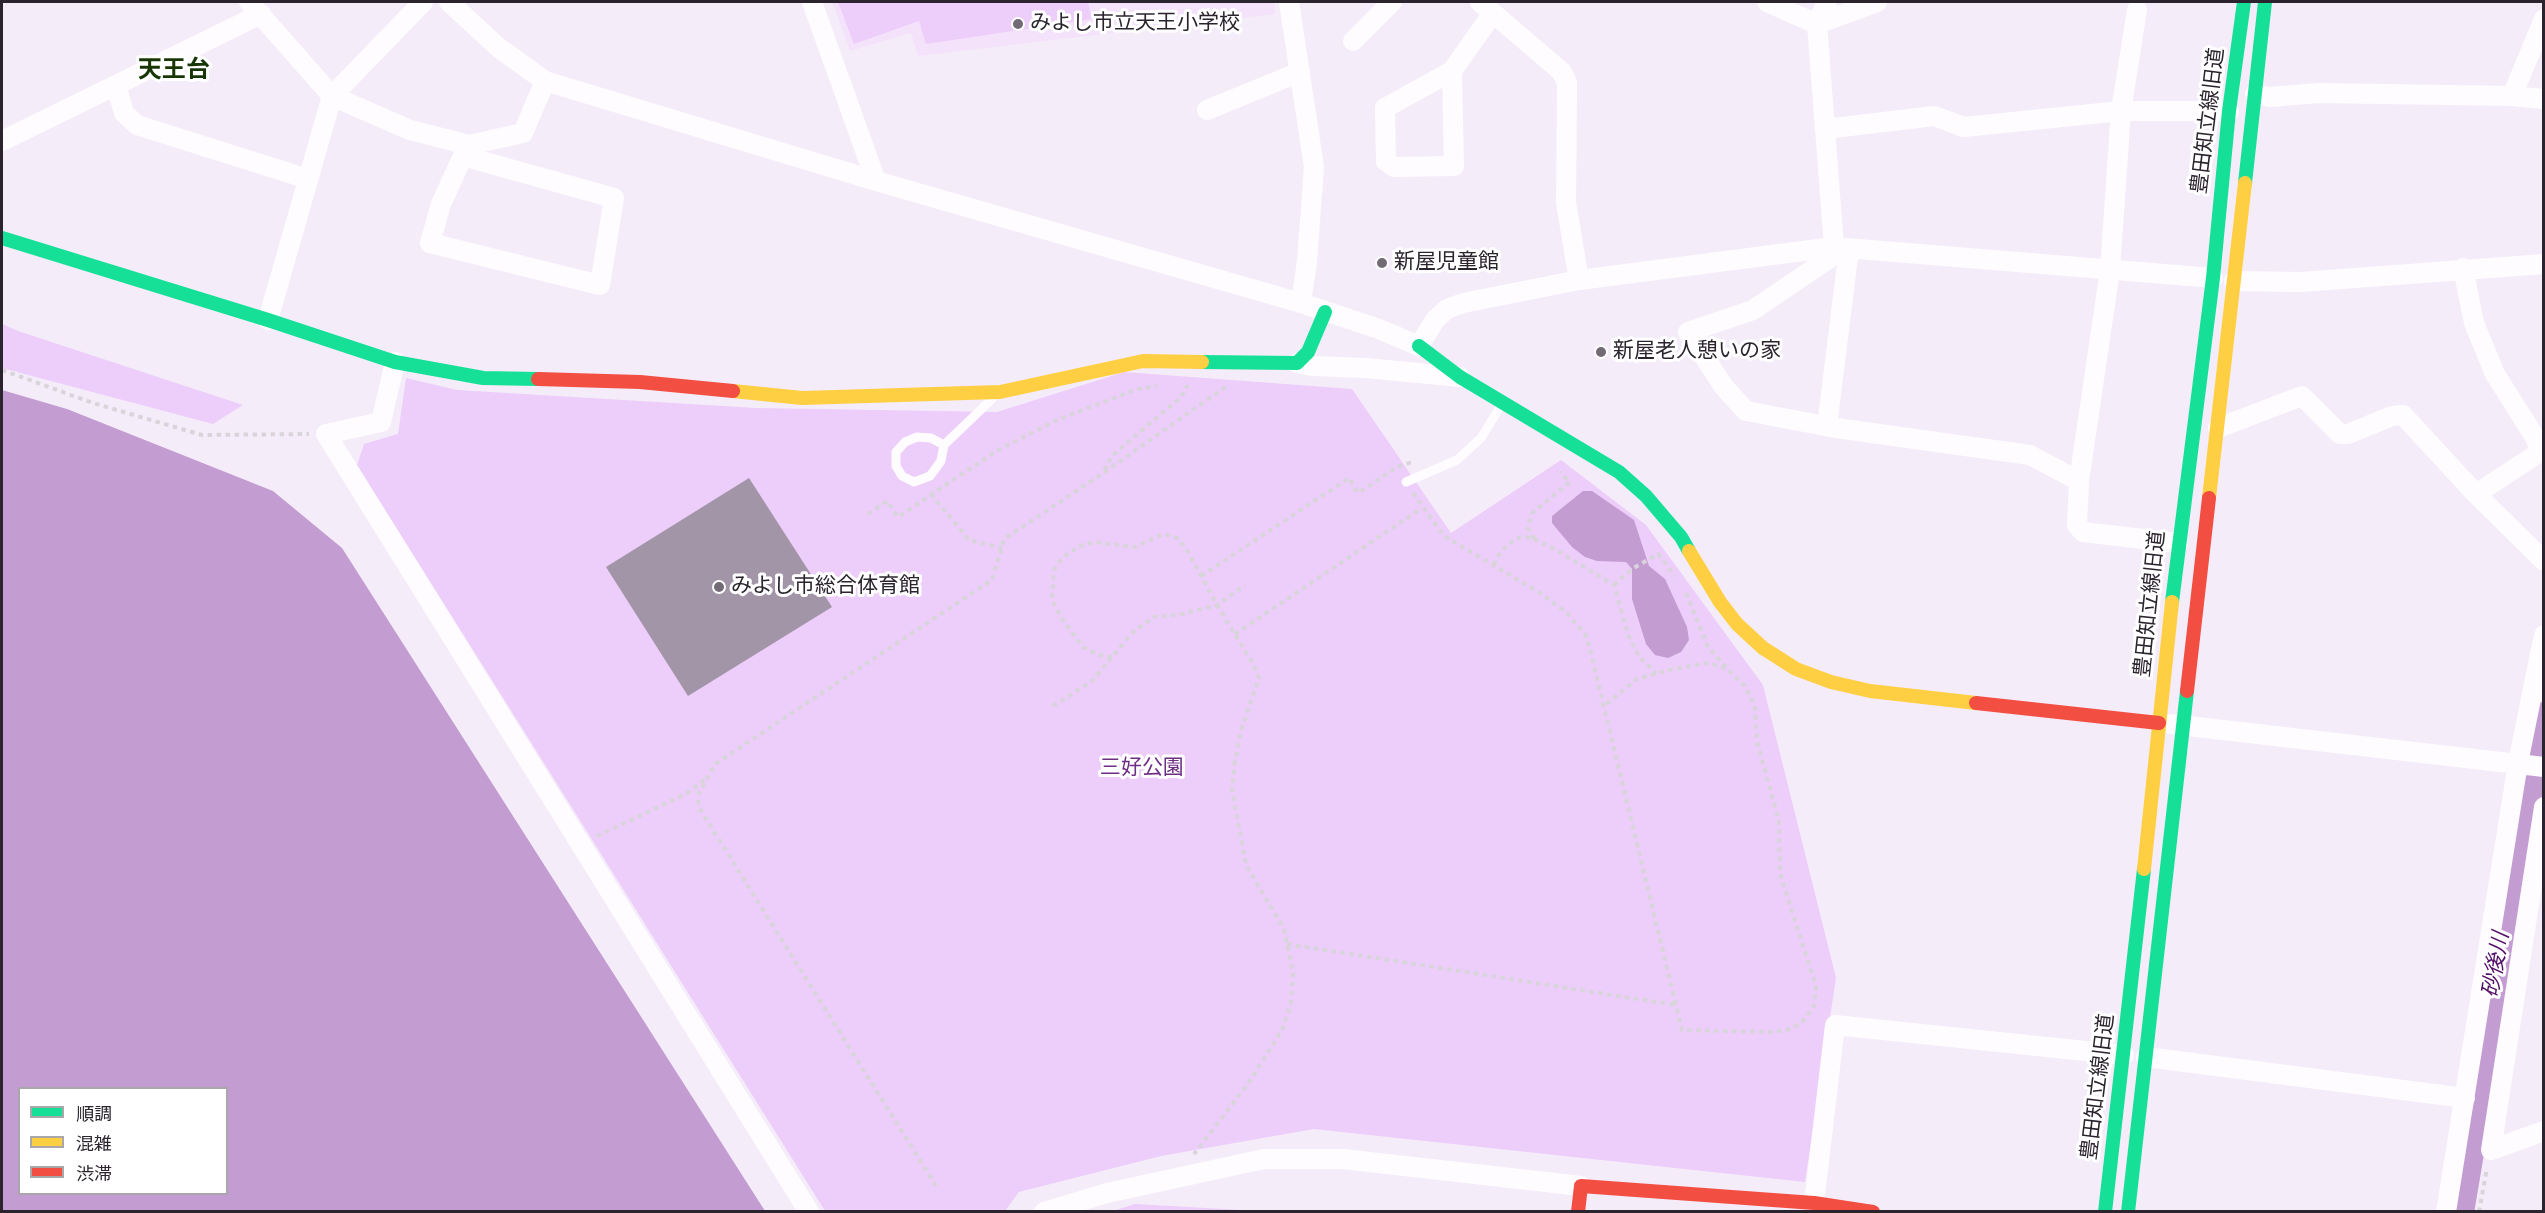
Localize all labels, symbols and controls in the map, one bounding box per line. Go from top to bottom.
place label: みよし市立天王小学校 [1030,11,1240,37]
marker: みよし市立天王小学校 [1011,17,1025,31]
street label: 豊田知立線旧道 [2188,47,2230,195]
district label: 天王台 [138,57,210,85]
place label: 新屋児童館 [1394,250,1499,276]
marker: 新屋児童館 [1375,256,1389,270]
place label: 新屋老人憩いの家 [1613,339,1781,365]
marker: 新屋老人憩いの家 [1594,345,1608,359]
street label: 豊田知立線旧道 [2131,530,2171,678]
place label: みよし市総合体育館 [731,574,920,600]
marker: みよし市総合体育館 [712,580,726,594]
park label: 三好公園 [1100,756,1184,782]
water label: 砂後川 [2478,930,2516,1000]
street label: 豊田知立線旧道 [2078,1013,2120,1161]
legend [18,1087,228,1195]
text: 順調 [76,1103,112,1124]
text: 混雑 [76,1133,112,1154]
text: 渋滞 [76,1163,112,1184]

